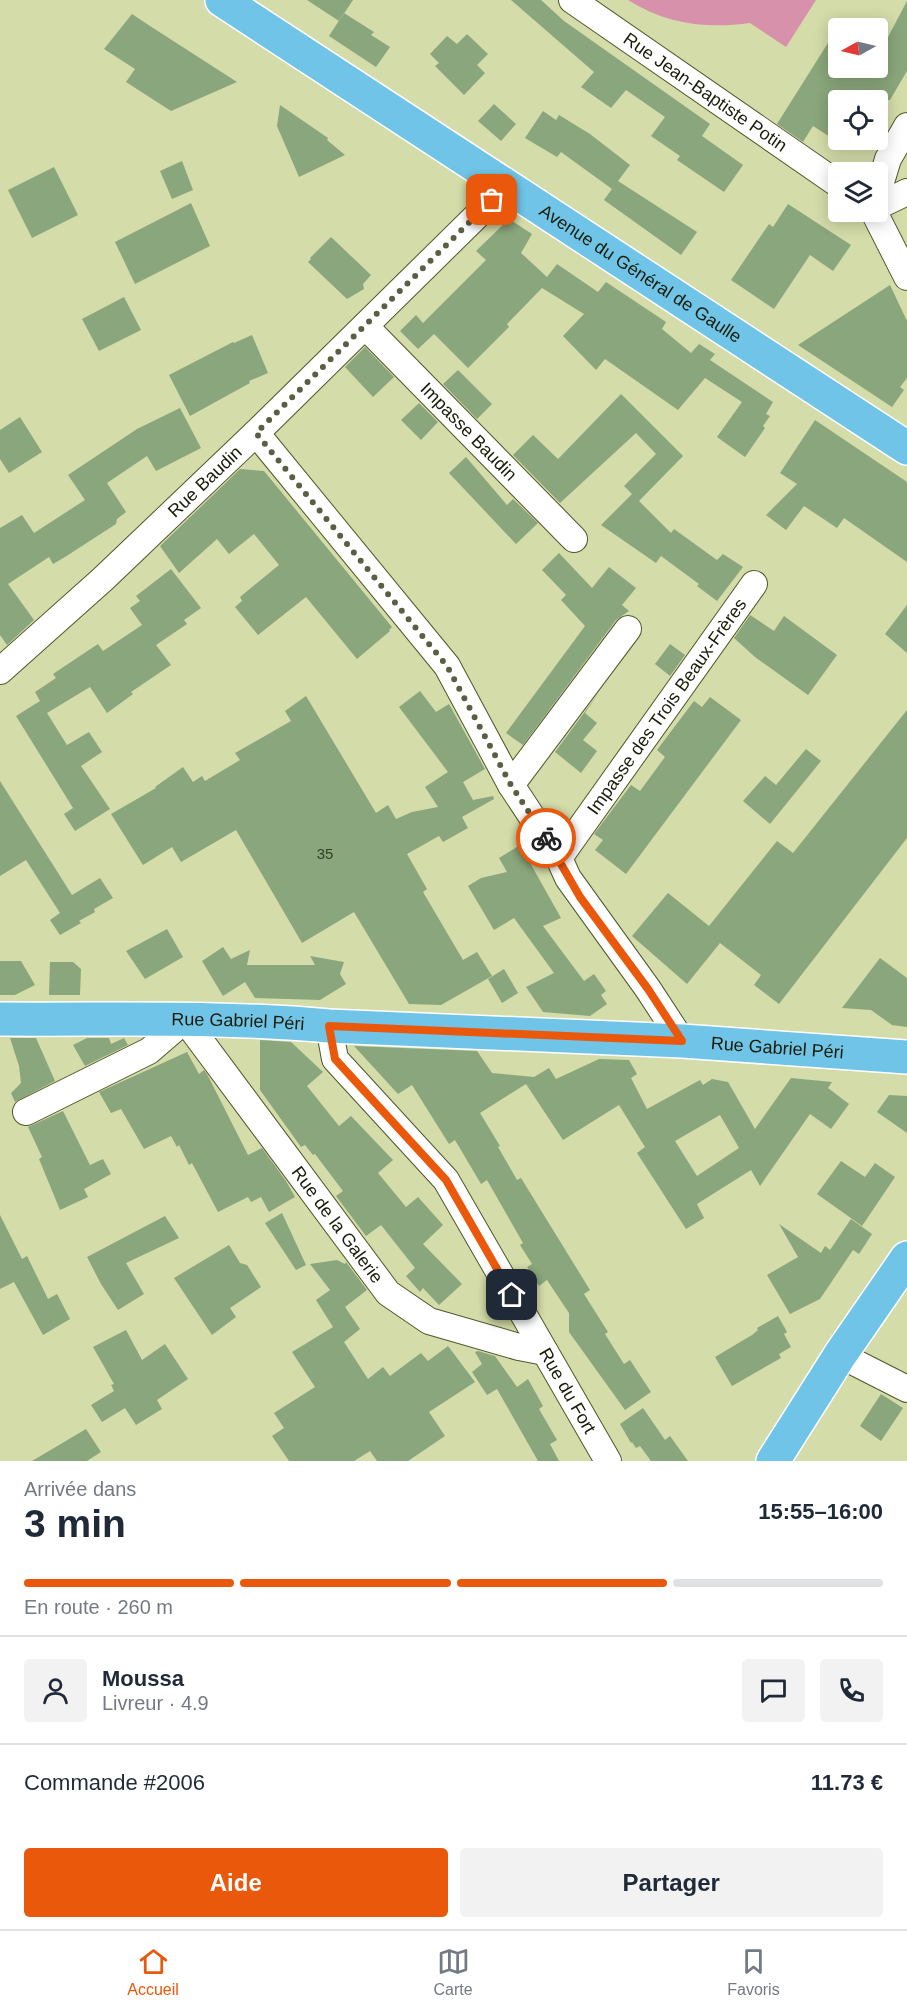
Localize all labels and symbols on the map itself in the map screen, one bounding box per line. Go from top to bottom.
north arrow [828,18,888,78]
street label: Rue Jean-Baptiste Potin [620,29,791,156]
pin [466,174,517,225]
street label: Avenue du Général de Gaulle [536,200,745,347]
street label: Impasse Baudin [416,379,521,485]
street label: Rue Baudin [164,442,246,521]
street label: Impasse des Trois Beaux-Frères [583,595,750,818]
courier [516,808,576,868]
house number: 35 [317,845,333,862]
street label: Rue Gabriel Péri [171,1009,305,1034]
street label: Rue Gabriel Péri [710,1033,844,1062]
street label: Rue de la Galerie [287,1163,387,1287]
pin [486,1269,537,1320]
street label: Rue du Fort [535,1345,600,1437]

